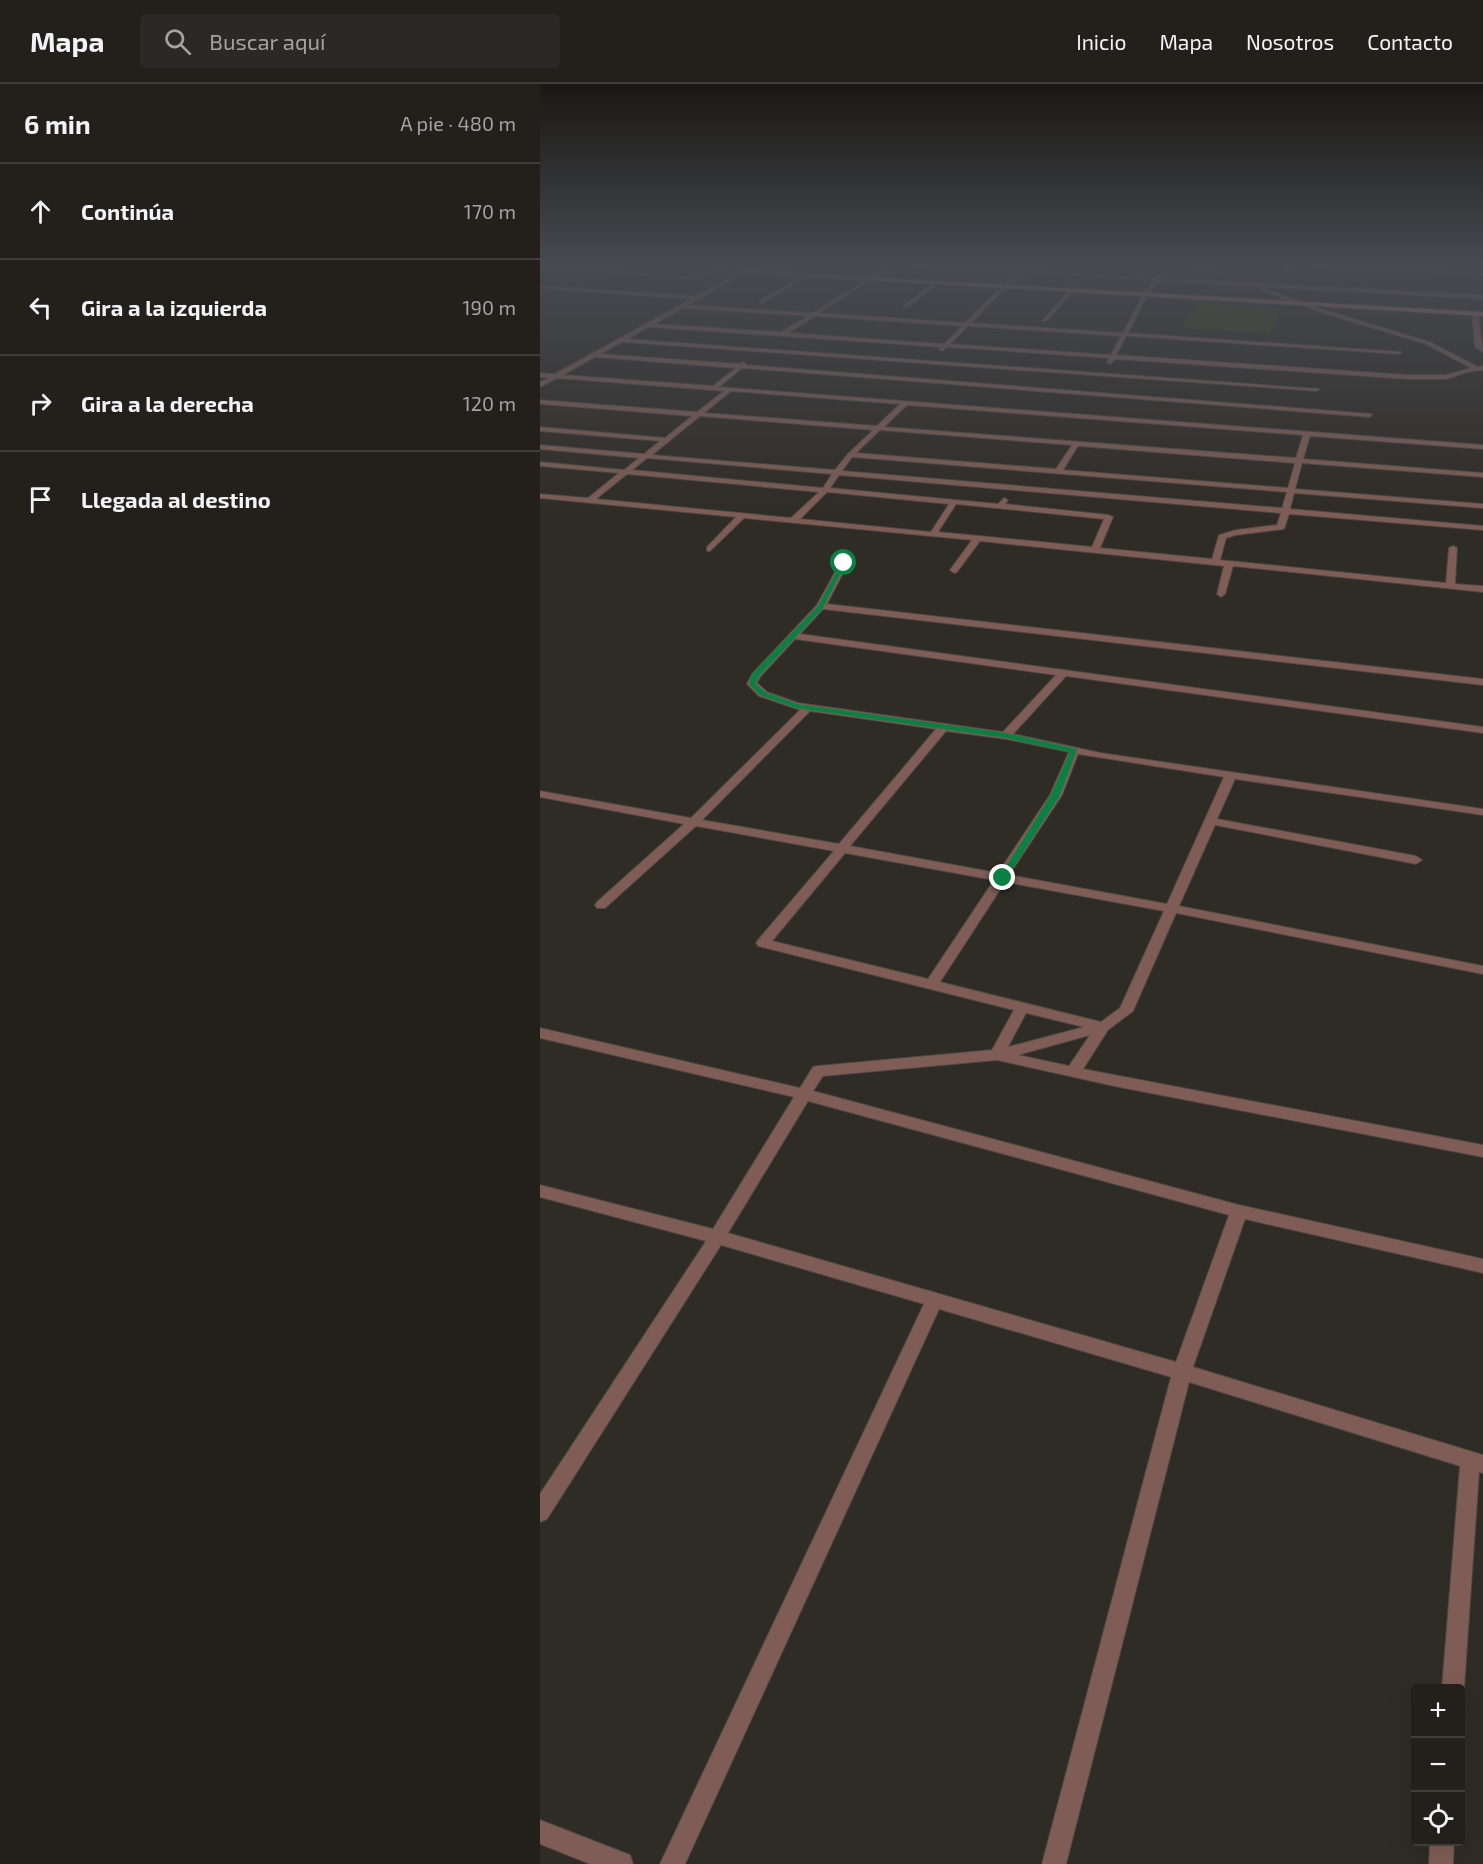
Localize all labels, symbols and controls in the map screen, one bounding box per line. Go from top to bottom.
search box [140,14,560,68]
text: Mapa [30,24,104,58]
icon: search [161,25,194,58]
text: Buscar aquí [209,28,325,54]
text: Inicio [1076,29,1126,54]
text: Mapa [1159,29,1213,54]
text: Nosotros [1246,29,1334,54]
text: Contacto [1367,29,1453,54]
text: 6 min [24,108,91,139]
text: A pie · 480 m [400,111,516,135]
icon: ahead [24,195,57,228]
text: Continúa [81,198,174,224]
text: 170 m [464,199,516,223]
icon: left [24,291,57,324]
text: Gira a la izquierda [81,294,267,320]
text: 190 m [463,295,516,319]
icon: right [24,387,57,420]
text: Gira a la derecha [81,390,254,416]
text: 120 m [463,391,516,415]
icon: arrive [24,483,57,516]
text: Llegada al destino [81,486,271,512]
route start [830,549,856,575]
route end [989,864,1015,890]
map controls [1411,1684,1465,1846]
button: + [1411,1684,1465,1738]
button: − [1411,1738,1465,1792]
button: locate [1411,1792,1465,1846]

